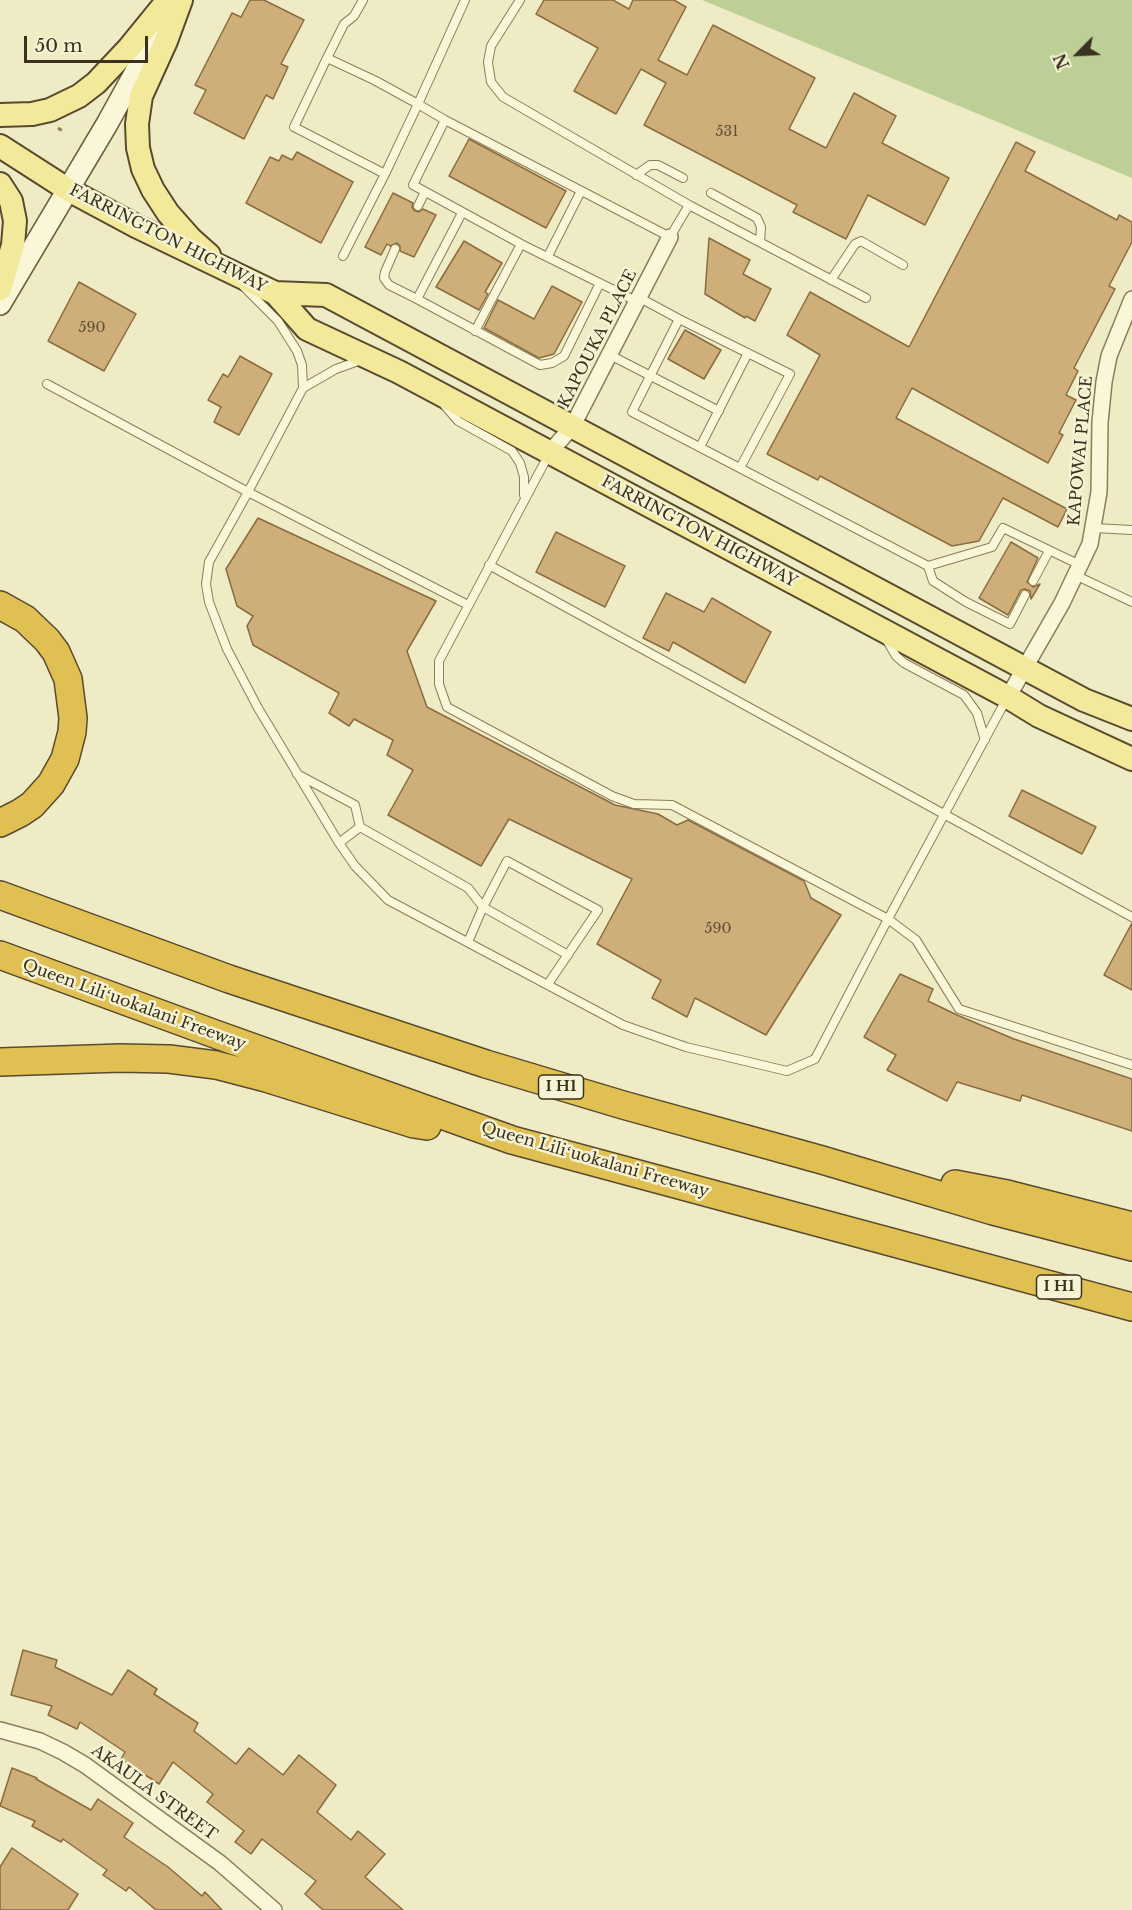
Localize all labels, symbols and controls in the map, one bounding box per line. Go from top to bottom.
scale bar [27,24,152,62]
north arrow [1048,24,1108,84]
text: 50 m [35,35,83,57]
text: N [1049,50,1074,72]
house number: 531 [716,124,738,140]
street label: FARRINGTON HIGHWAY [66,181,270,297]
street label: KAPOUKA PLACE [555,266,641,412]
house number: 590 [79,320,105,336]
street label: KAPOWAI PLACE [1065,375,1097,527]
street label: FARRINGTON HIGHWAY [598,472,800,592]
house number: 590 [705,921,731,937]
street label: Queen Liliʻuokalani Freeway [20,956,248,1054]
road number: I H1 [538,1075,584,1099]
street label: Queen Liliʻuokalani Freeway [479,1118,711,1202]
road number: I H1 [1036,1275,1082,1299]
street label: AKAULA STREET [87,1741,221,1845]

